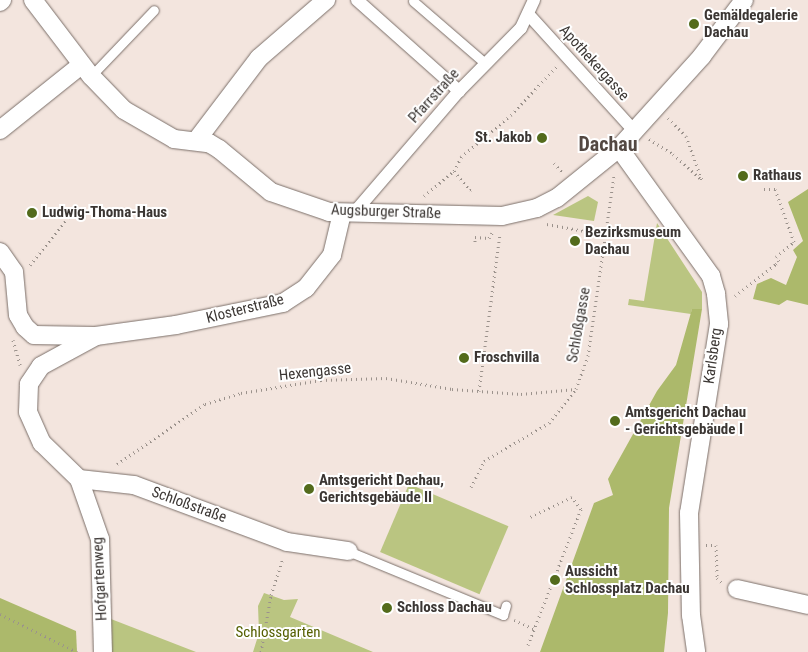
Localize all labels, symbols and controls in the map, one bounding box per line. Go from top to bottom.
place label: Gemäldegalerie Dachau [704,6,798,41]
marker: Gemäldegalerie Dachau [688,18,700,30]
street label: Apothekergasse [555,21,633,105]
street label: Pfarrstraße [405,65,463,127]
place label: St. Jakob [475,129,532,147]
marker: St. Jakob [536,132,548,144]
district label: Dachau [578,132,638,156]
place label: Rathaus [753,167,802,185]
marker: Rathaus [737,170,749,182]
street label: Augsburger Straße [331,201,441,223]
place label: Ludwig-Thoma-Haus [42,204,167,222]
marker: Ludwig-Thoma-Haus [26,207,38,219]
place label: Bezirksmuseum Dachau [585,223,681,258]
marker: Bezirksmuseum Dachau [569,235,581,247]
street label: Schloßgasse [564,286,594,364]
street label: Klosterstraße [204,291,286,327]
street label: Karlsberg [700,327,726,385]
place label: Froschvilla [474,349,539,367]
marker: Froschvilla [458,352,470,364]
street label: Hexengasse [278,359,352,385]
place label: Amtsgericht Dachau - Gerichtsgebäude I [625,403,746,438]
marker: Amtsgericht Dachau - Gerichtsgebäude I [609,415,621,427]
place label: Amtsgericht Dachau, Gerichtsgebäude II [319,471,444,506]
street label: Schloßstraße [149,483,229,527]
marker: Amtsgericht Dachau, Gerichtsgebäude II [303,483,315,495]
street label: Hofgartenweg [89,537,111,621]
place label: Aussicht Schlossplatz Dachau [565,562,690,597]
marker: Aussicht Schlossplatz Dachau [549,574,561,586]
place label: Schloss Dachau [397,599,492,617]
marker: Schloss Dachau [381,602,393,614]
park label: Schlossgarten [236,624,320,642]

